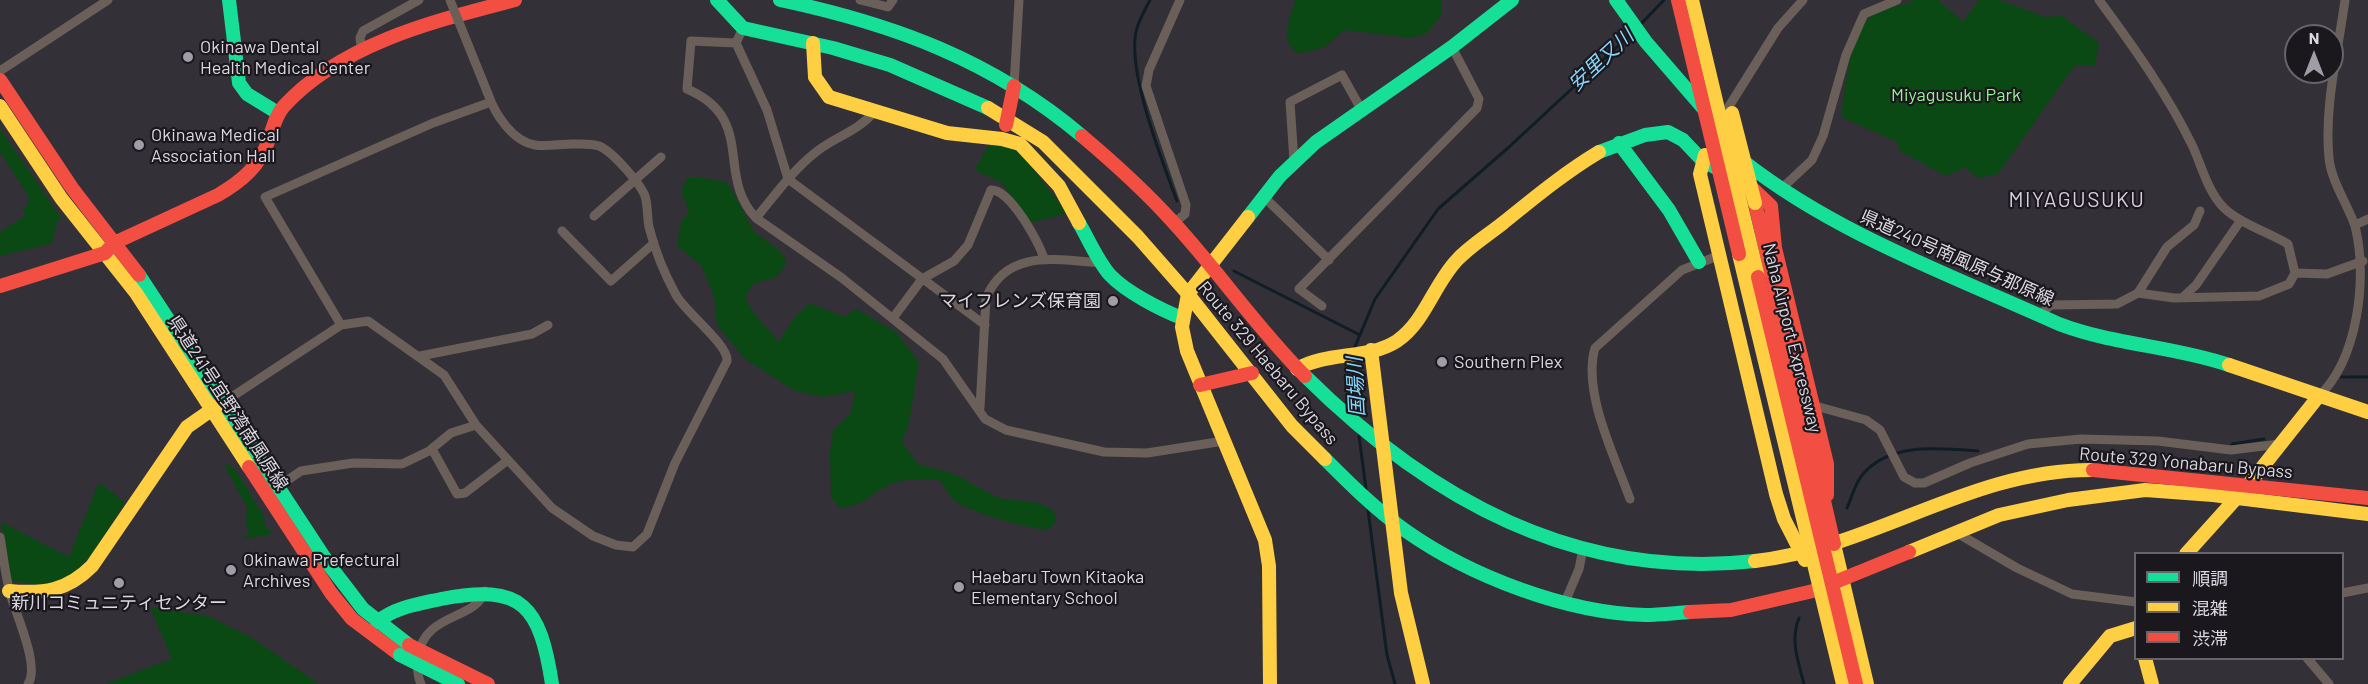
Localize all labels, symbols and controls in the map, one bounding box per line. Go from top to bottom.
water label: 安里又川 [1564,24,1638,96]
north arrow [2284,24,2344,84]
text: N [2309,28,2319,47]
place label: Okinawa Dental Health Medical Center [200,36,370,78]
marker: Okinawa Dental Health Medical Center [181,50,195,64]
park label: Miyagusuku Park [1891,84,2021,106]
place label: Okinawa Medical Association Hall [151,124,280,166]
marker: Okinawa Medical Association Hall [132,138,146,152]
district label: MIYAGUSUKU [2009,187,2145,213]
street label: 県道240号南風原与那原線 [1857,205,2057,311]
street label: Naha Airport Expressway [1758,241,1826,435]
street label: Route 329 Haebaru Bypass [1193,277,1343,449]
place label: マイフレンズ保育園 [939,290,1101,312]
marker: マイフレンズ保育園 [1106,294,1120,308]
street label: 県道241号宜野湾南風原線 [163,311,293,495]
place label: Southern Plex [1454,351,1562,373]
marker: Southern Plex [1435,355,1449,369]
water label: 国場川 [1342,356,1370,418]
street label: Route 329 Yonabaru Bypass [2078,443,2294,483]
place label: Okinawa Prefectural Archives [243,549,399,592]
legend [2134,552,2344,660]
marker: Okinawa Prefectural Archives [224,563,238,577]
place label: Haebaru Town Kitaoka Elementary School [971,566,1144,608]
text: 順調 [2192,567,2228,589]
marker: 新川コミュニティセンター [112,576,126,590]
marker: Haebaru Town Kitaoka Elementary School [952,580,966,594]
place label: 新川コミュニティセンター [11,592,227,614]
text: 混雑 [2192,597,2228,619]
text: 渋滞 [2192,627,2228,649]

